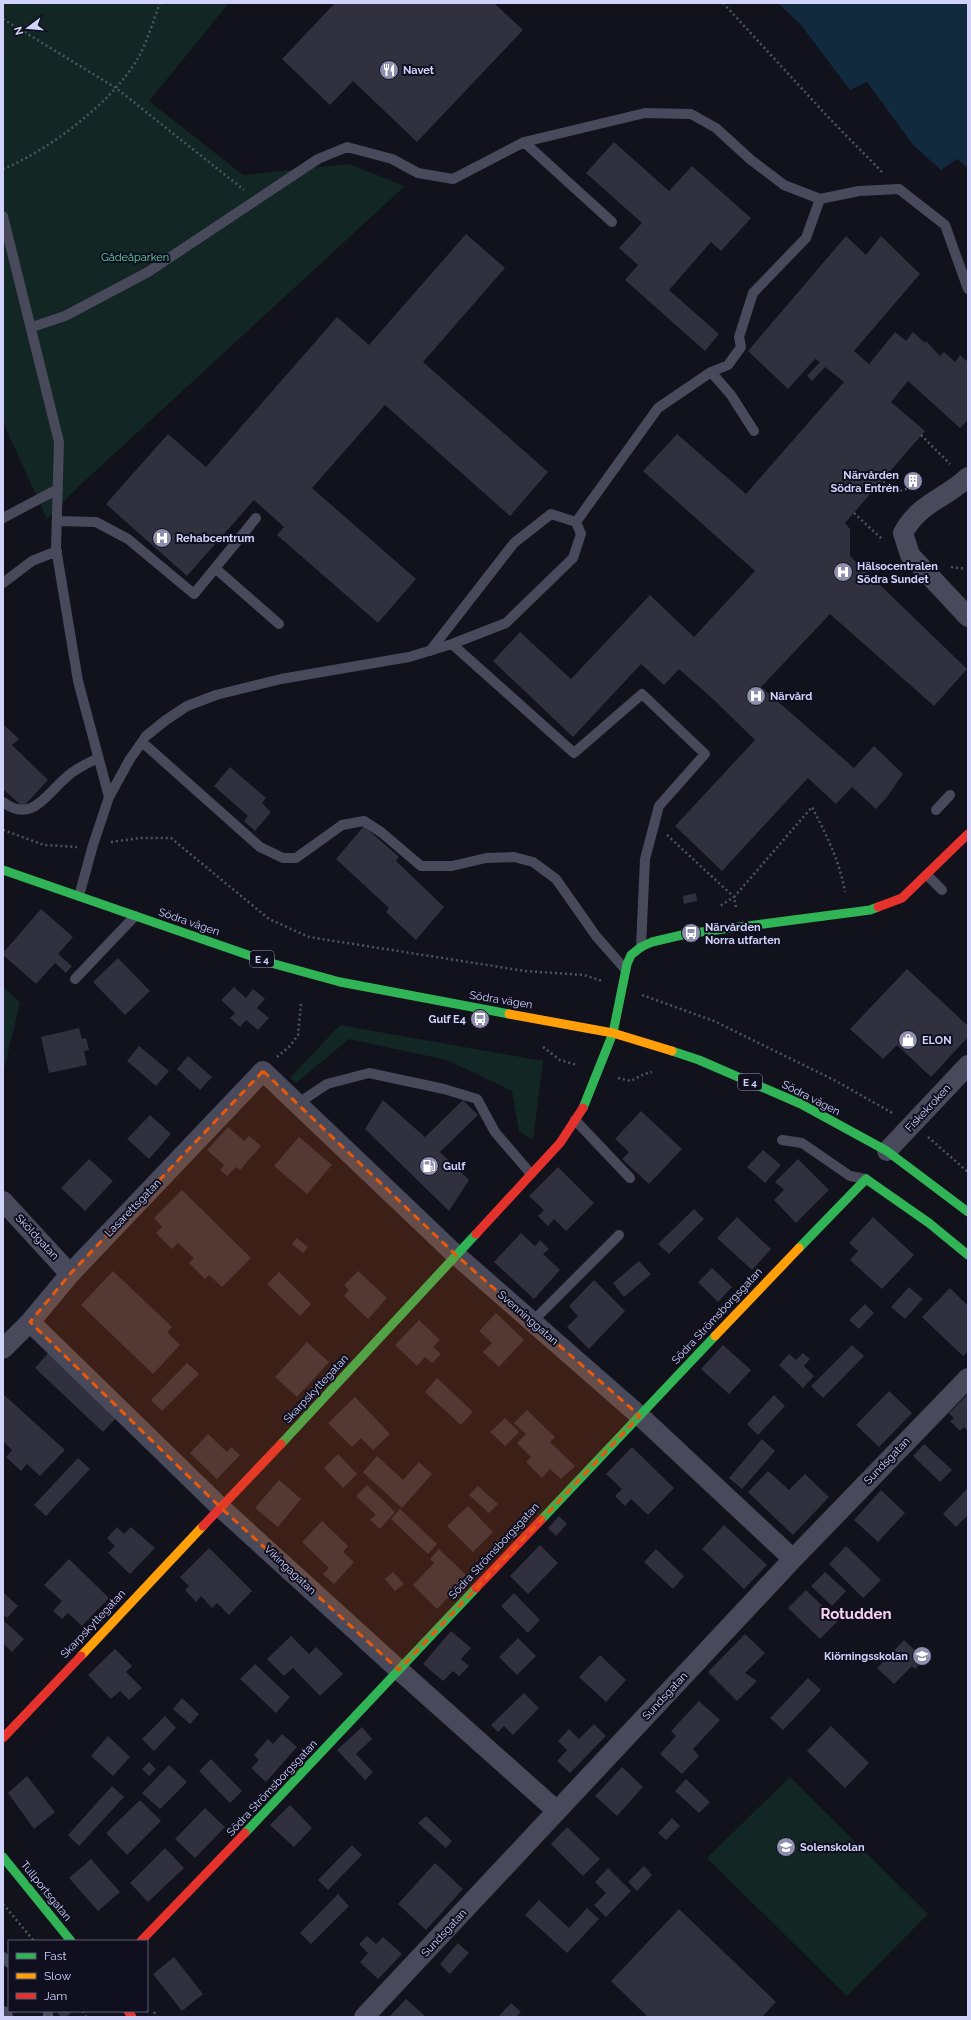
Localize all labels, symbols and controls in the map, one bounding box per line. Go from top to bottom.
north arrow [8,8,48,48]
text: N [11,25,26,36]
restaurant icon: Navet [378,59,400,81]
place label: Navet [403,64,435,77]
park label: Gådeåparken [101,251,169,264]
place label: Närvården Södra Entrén [830,469,899,495]
building icon: Närvården Södra Entrén [902,470,924,492]
hospital icon: Rehabcentrum [151,527,173,549]
place label: Rehabcentrum [176,532,255,545]
place label: Hälsocentralen Södra Sundet [857,560,938,586]
hospital icon: Hälsocentralen Södra Sundet [832,561,854,583]
hospital icon: Närvård [745,685,767,707]
place label: Närvård [770,690,812,703]
street label: Södra vägen [157,905,221,939]
place label: Närvården Norra utfarten [705,921,781,947]
bus stop icon: Närvården Norra utfarten [680,922,702,944]
road number: E 4 [250,951,274,967]
street label: Södra vägen [468,989,534,1011]
bus stop icon: Gulf E4 [469,1008,491,1030]
place label: Gulf E4 [428,1013,466,1026]
shop icon: ELON [897,1029,919,1051]
place label: ELON [922,1034,952,1047]
road number: E 4 [738,1074,762,1090]
street label: Södra vägen [780,1078,842,1118]
street label: Fiskekroken [903,1081,953,1135]
fuel station icon: Gulf [418,1155,440,1177]
place label: Gulf [443,1160,466,1173]
street label: Lasarettsgatan [102,1176,164,1240]
street label: Sköldgatan [13,1212,61,1262]
street label: Södra Strömsborgsgatan [669,1265,765,1367]
street label: Svenninggatan [495,1288,561,1348]
street label: Skarpskyttegatan [281,1352,351,1426]
street label: Sundsgatan [861,1435,913,1487]
street label: Södra Strömsborgsgatan [446,1500,542,1602]
street label: Vikingagatan [261,1543,319,1597]
street label: Skarpskyttegatan [58,1587,128,1661]
district label: Rotudden [820,1605,892,1623]
school or university icon: Kiörningsskolan [911,1645,933,1667]
place label: Kiörningsskolan [824,1650,908,1663]
street label: Sundsgatan [640,1669,690,1723]
street label: Södra Strömsborgsgatan [224,1737,320,1839]
school or university icon: Solenskolan [775,1836,797,1858]
place label: Solenskolan [800,1841,865,1854]
street label: Tullportsgatan [18,1858,74,1924]
street label: Sundsgatan [419,1906,469,1960]
legend [8,1940,148,2012]
text: Fast [44,1949,67,1963]
text: Slow [44,1969,71,1983]
text: Jam [44,1989,67,2003]

